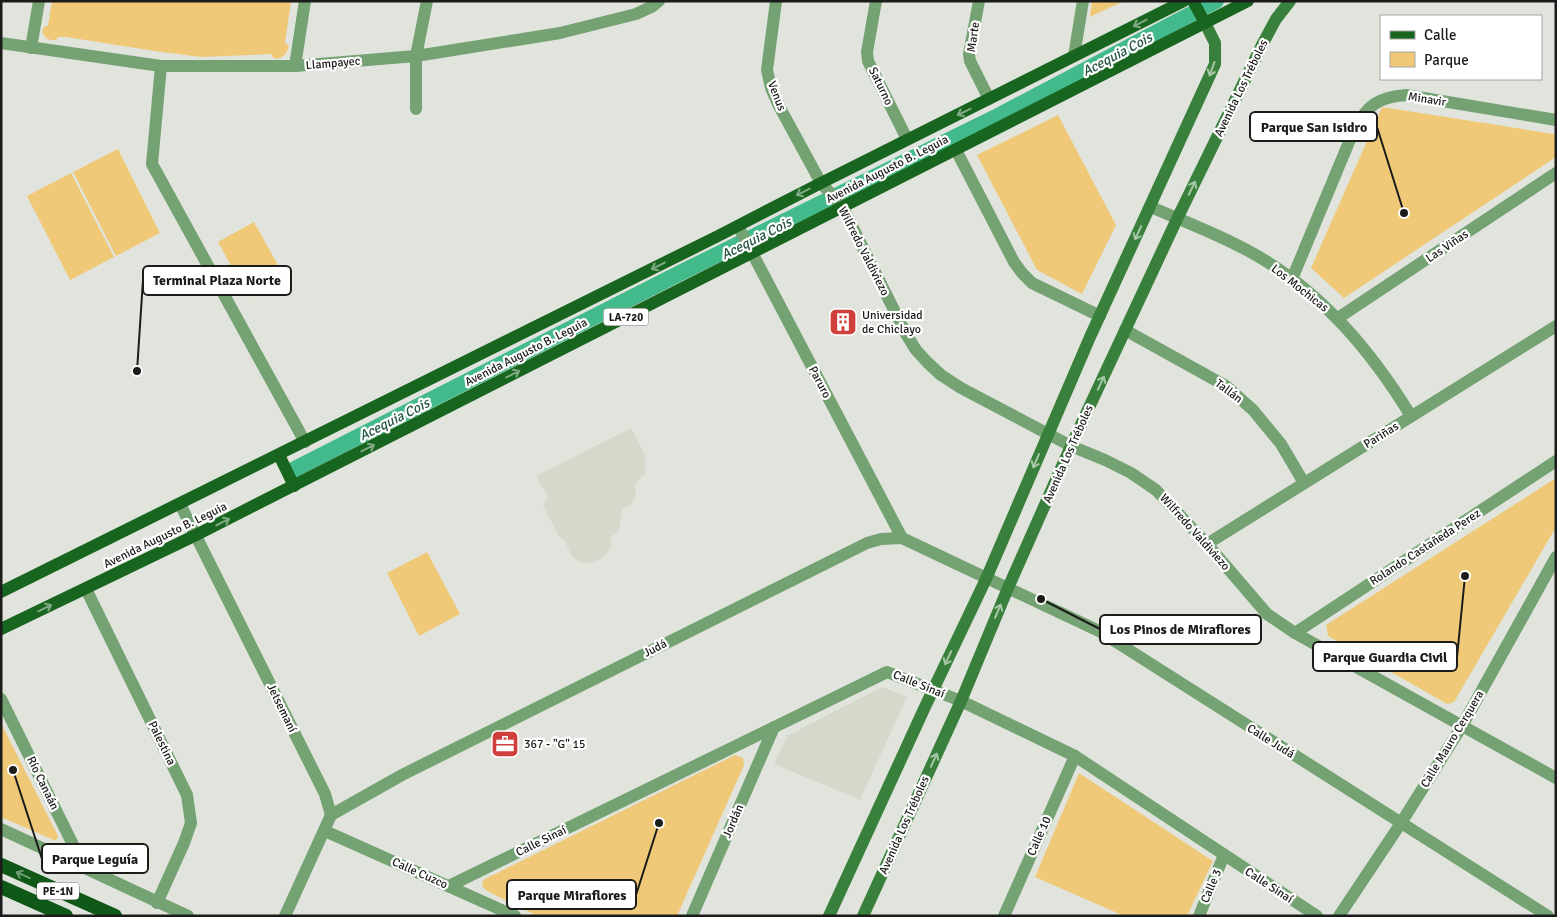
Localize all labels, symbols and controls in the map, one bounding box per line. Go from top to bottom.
legend [1380,15,1542,80]
one-way arrow [1133,19,1148,28]
street label: Marte [964,21,983,53]
text: Calle [1424,26,1457,44]
water label: Acequia Cois [1079,28,1157,80]
street label: Avenida Los Tréboles [1211,37,1271,139]
text: Parque [1424,51,1469,69]
street label: Llampayec [305,54,361,73]
one-way arrow [1207,61,1216,76]
street label: Saturno [865,65,896,108]
street label: Venus [764,79,789,113]
street label: Minavir [1407,89,1448,110]
one-way arrow [957,107,972,117]
callout: Parque San Isidro [1250,112,1377,141]
text: Parque San Isidro [1261,119,1367,136]
street label: Avenida Augusto B. Leguia [823,132,951,207]
one-way arrow [1188,181,1197,196]
one-way arrow [795,187,810,197]
street label: Wilfredo Valdiviezo [835,204,892,298]
water label: Acequia Cois [718,213,796,263]
one-way arrow [1133,225,1142,240]
street label: Las Viñas [1423,227,1471,266]
street label: Los Mochicas [1268,261,1331,315]
one-way arrow [651,262,666,271]
callout: Terminal Plaza Norte [143,266,291,295]
text: Terminal Plaza Norte [153,272,281,289]
building icon: Universidad de Chiclayo [828,307,858,337]
road number: LA-720 [604,308,648,326]
place label: Universidad de Chiclayo [862,308,923,337]
street label: Avenida Augusto B. Leguia [462,315,590,390]
street label: Paruro [805,364,834,401]
one-way arrow [505,369,520,379]
one-way arrow [1097,376,1106,391]
street label: Tallán [1212,376,1245,407]
water label: Acequia Cois [356,394,434,444]
street label: Avenida Los Tréboles [1040,403,1097,506]
street label: Pariñas [1361,419,1402,452]
one-way arrow [360,443,375,452]
one-way arrow [1031,453,1040,468]
street label: Wilfredo Valdiviezo [1156,491,1233,574]
street label: Avenida Augusto B. Leguia [101,499,229,572]
street label: Rolando Castañeda Perez [1367,506,1484,589]
one-way arrow [215,517,230,526]
one-way arrow [37,603,52,612]
one-way arrow [994,604,1004,619]
callout: Los Pinos de Miraflores [1100,615,1261,644]
text: Los Pinos de Miraflores [1109,621,1251,638]
street label: Judá [641,636,669,661]
callout: Parque Guardia Civil [1313,642,1457,671]
text: Parque Guardia Civil [1323,649,1448,666]
one-way arrow [943,650,953,665]
street label: Calle Sinaí [891,667,948,702]
street label: Jetsemaní [263,681,300,736]
street label: Calle Mauro Cerquera [1417,688,1487,791]
street label: Palestina [144,719,179,768]
street label: Calle Judá [1244,721,1297,762]
office icon: 367 - "G" 15 [490,729,520,759]
place label: 367 - "G" 15 [524,737,585,752]
one-way arrow [929,753,939,768]
street label: Río Canaán [23,754,62,813]
street label: Avenida Los Tréboles [876,774,933,877]
street label: Jordán [720,802,747,840]
street label: Calle 10 [1024,814,1055,858]
street label: Calle Sinaí [513,822,570,860]
callout: Parque Leguía [42,844,148,873]
text: Parque Leguía [52,851,138,868]
street label: Calle Cuzco [390,855,450,892]
street label: Calle Sinaí [1242,864,1296,907]
street label: Calle 3 [1198,867,1225,905]
one-way arrow [16,869,31,879]
callout: Parque Miraflores [507,880,636,909]
road number: PE-1N [37,882,79,899]
text: Parque Miraflores [518,887,626,904]

